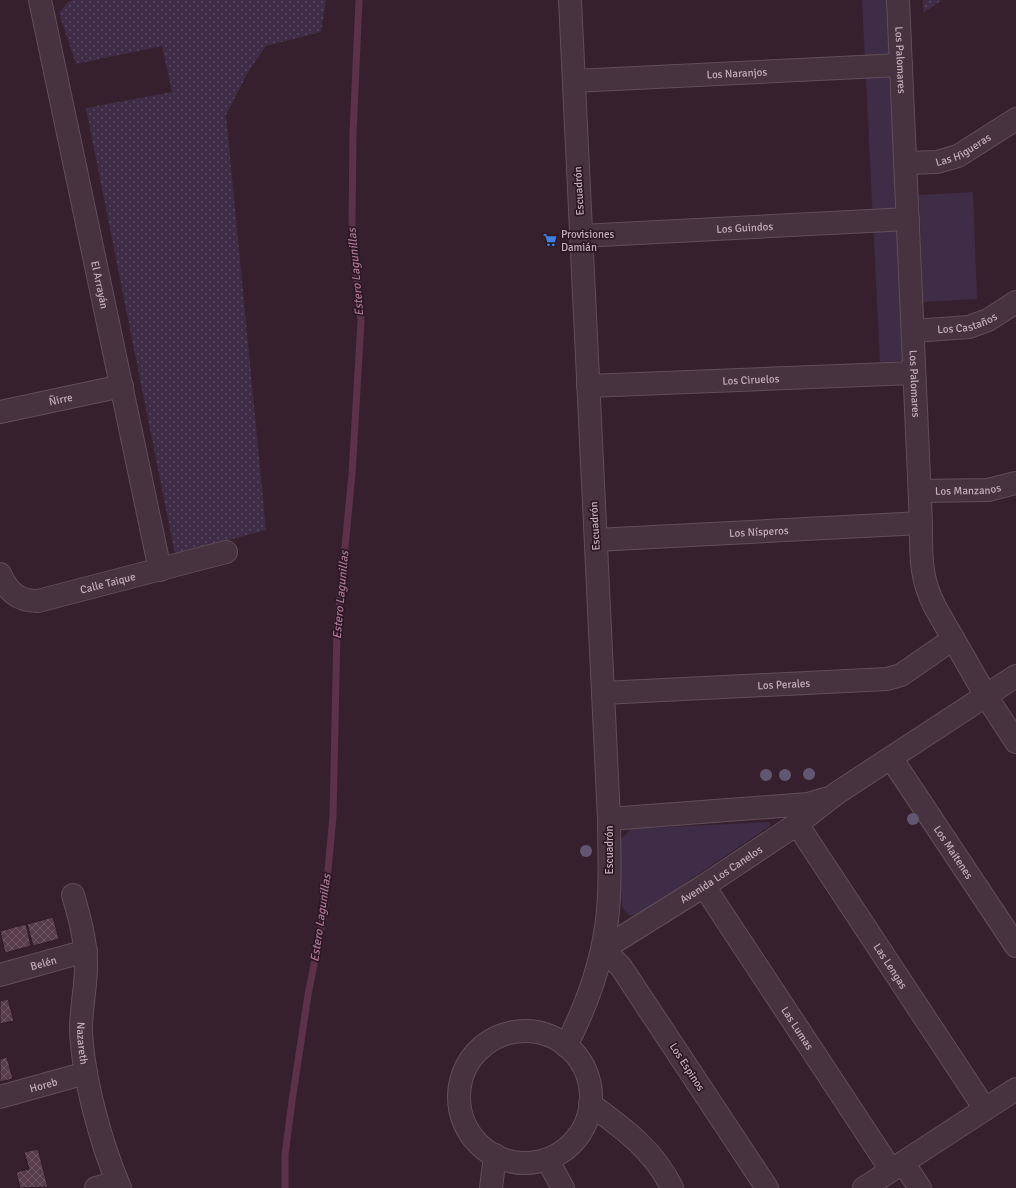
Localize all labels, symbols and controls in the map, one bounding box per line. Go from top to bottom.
street label: Los Palomares [893,26,909,94]
street label: Los Naranjos [706,65,768,81]
street label: Las Higueras [934,130,993,169]
street label: Escuadrón [571,166,587,216]
street label: Los Guindos [716,220,774,235]
water label: Estero Lagunillas [345,226,367,317]
place label: Provisiones Damián [561,228,614,254]
supermarket icon: Provisiones Damián [542,232,558,248]
street label: El Arrayán [89,260,111,310]
street label: Los Castaños [937,309,1000,336]
street label: Los Palomares [907,350,923,418]
street label: Los Ciruelos [722,372,780,387]
street label: Ñirre [48,390,74,408]
street label: Los Manzanos [935,480,1002,497]
street label: Escuadrón [587,501,603,551]
street label: Los Nísperos [729,523,789,540]
water label: Estero Lagunillas [330,549,352,640]
street label: Calle Taique [79,569,137,596]
street label: Los Perales [757,676,811,692]
street label: Los Maitenes [931,823,976,881]
street label: Escuadrón [603,825,616,875]
street label: Avenida Los Canelos [678,843,765,906]
water label: Estero Lagunillas [307,871,335,963]
street label: Las Lengas [871,941,910,991]
street label: Belén [29,953,58,973]
street label: Las Lumas [779,1004,817,1052]
street label: Nazareth [74,1022,91,1065]
street label: Los Espinos [667,1040,707,1094]
street label: Horeb [28,1075,59,1095]

